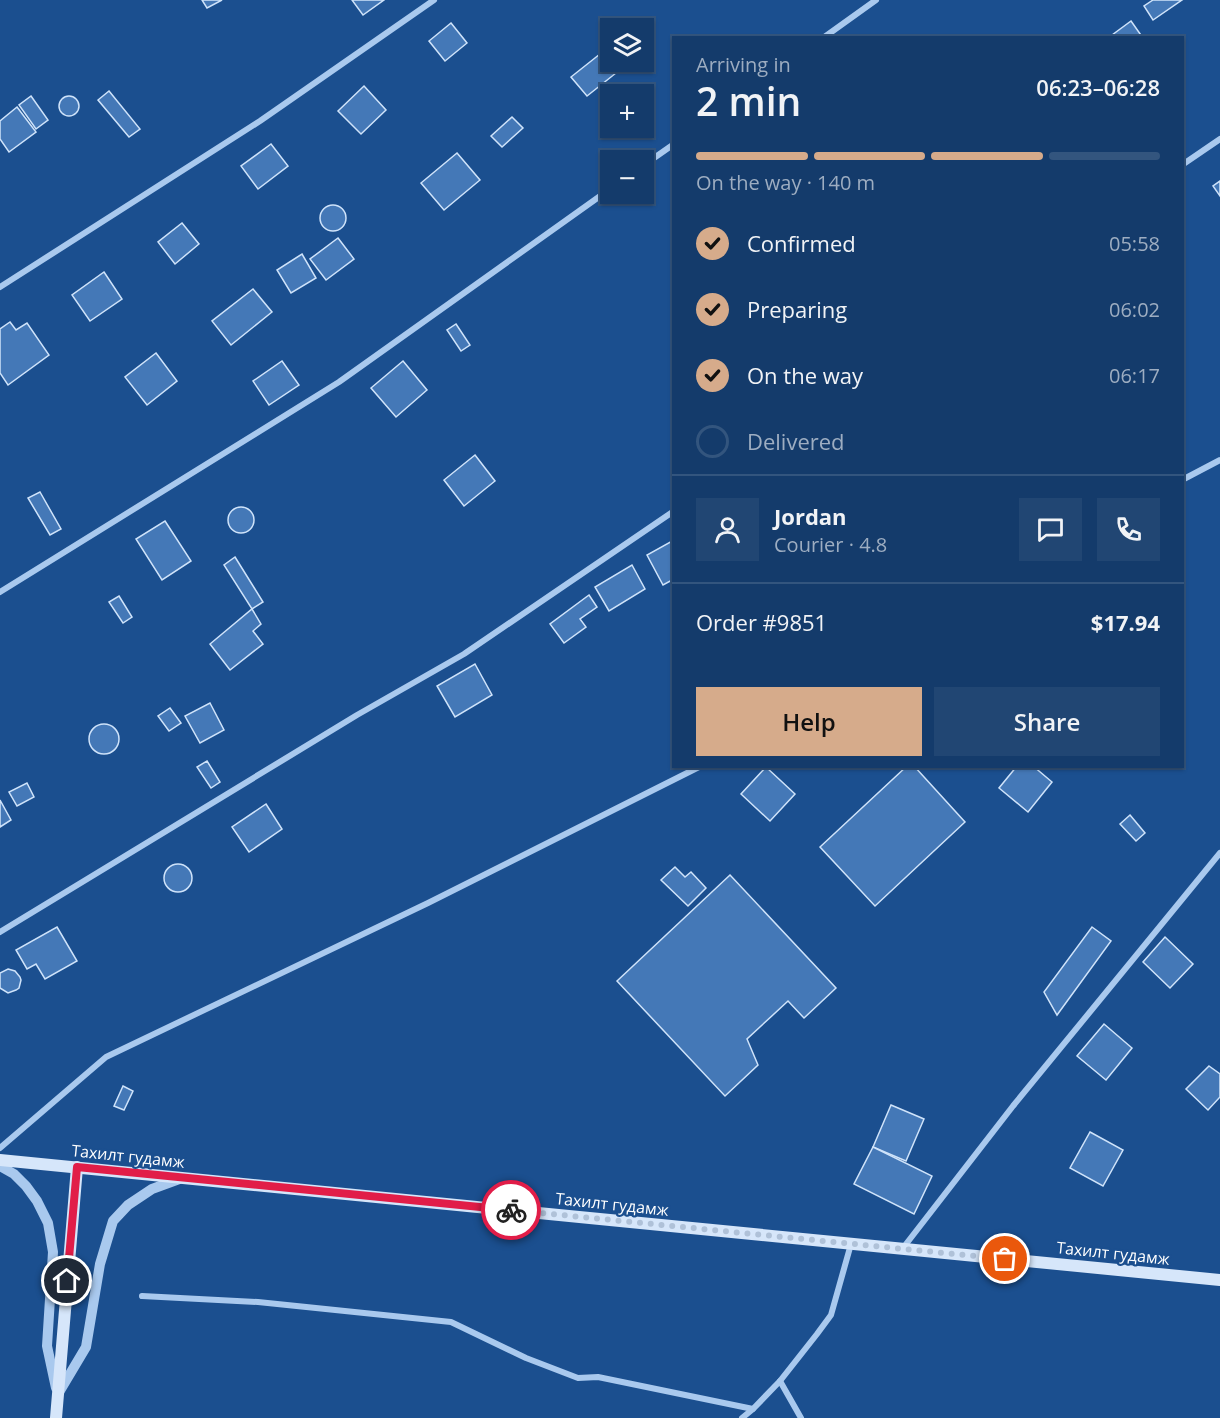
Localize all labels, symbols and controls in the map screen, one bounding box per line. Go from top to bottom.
map controls [600,18,654,204]
button: layers [600,18,654,72]
text: Arriving in [696,51,791,78]
text: 06:23–06:28 [1036,72,1160,102]
text: 2 min [696,74,801,127]
button: + [600,84,654,138]
button: − [600,150,654,204]
text: On the way · 140 m [696,169,875,196]
icon: check [696,227,729,260]
text: Confirmed [747,228,856,258]
text: 05:58 [1109,230,1160,257]
icon: check [696,293,729,326]
text: Preparing [747,294,847,324]
text: 06:02 [1109,296,1160,323]
icon: check [696,359,729,392]
text: On the way [747,360,863,390]
text: 06:17 [1109,362,1160,389]
text: Delivered [747,426,845,456]
button: person [696,498,759,561]
button: chat [1019,498,1082,561]
button: phone [1097,498,1160,561]
text: Jordan [774,501,847,531]
text: Courier · 4.8 [774,531,887,558]
text: Order #9851 [696,607,827,637]
text: $17.94 [1091,607,1160,637]
button: Help [696,687,922,756]
button: Share [934,687,1160,756]
street label: Тахилт гудамж [70,1139,186,1173]
courier [481,1180,541,1240]
street label: Тахилт гудамж [554,1187,670,1221]
icon: bike [495,1194,528,1227]
pin [979,1233,1030,1284]
street label: Тахилт гудамж [1055,1236,1171,1270]
icon: bag [988,1242,1021,1275]
pin [41,1255,92,1306]
icon: home [50,1264,83,1297]

